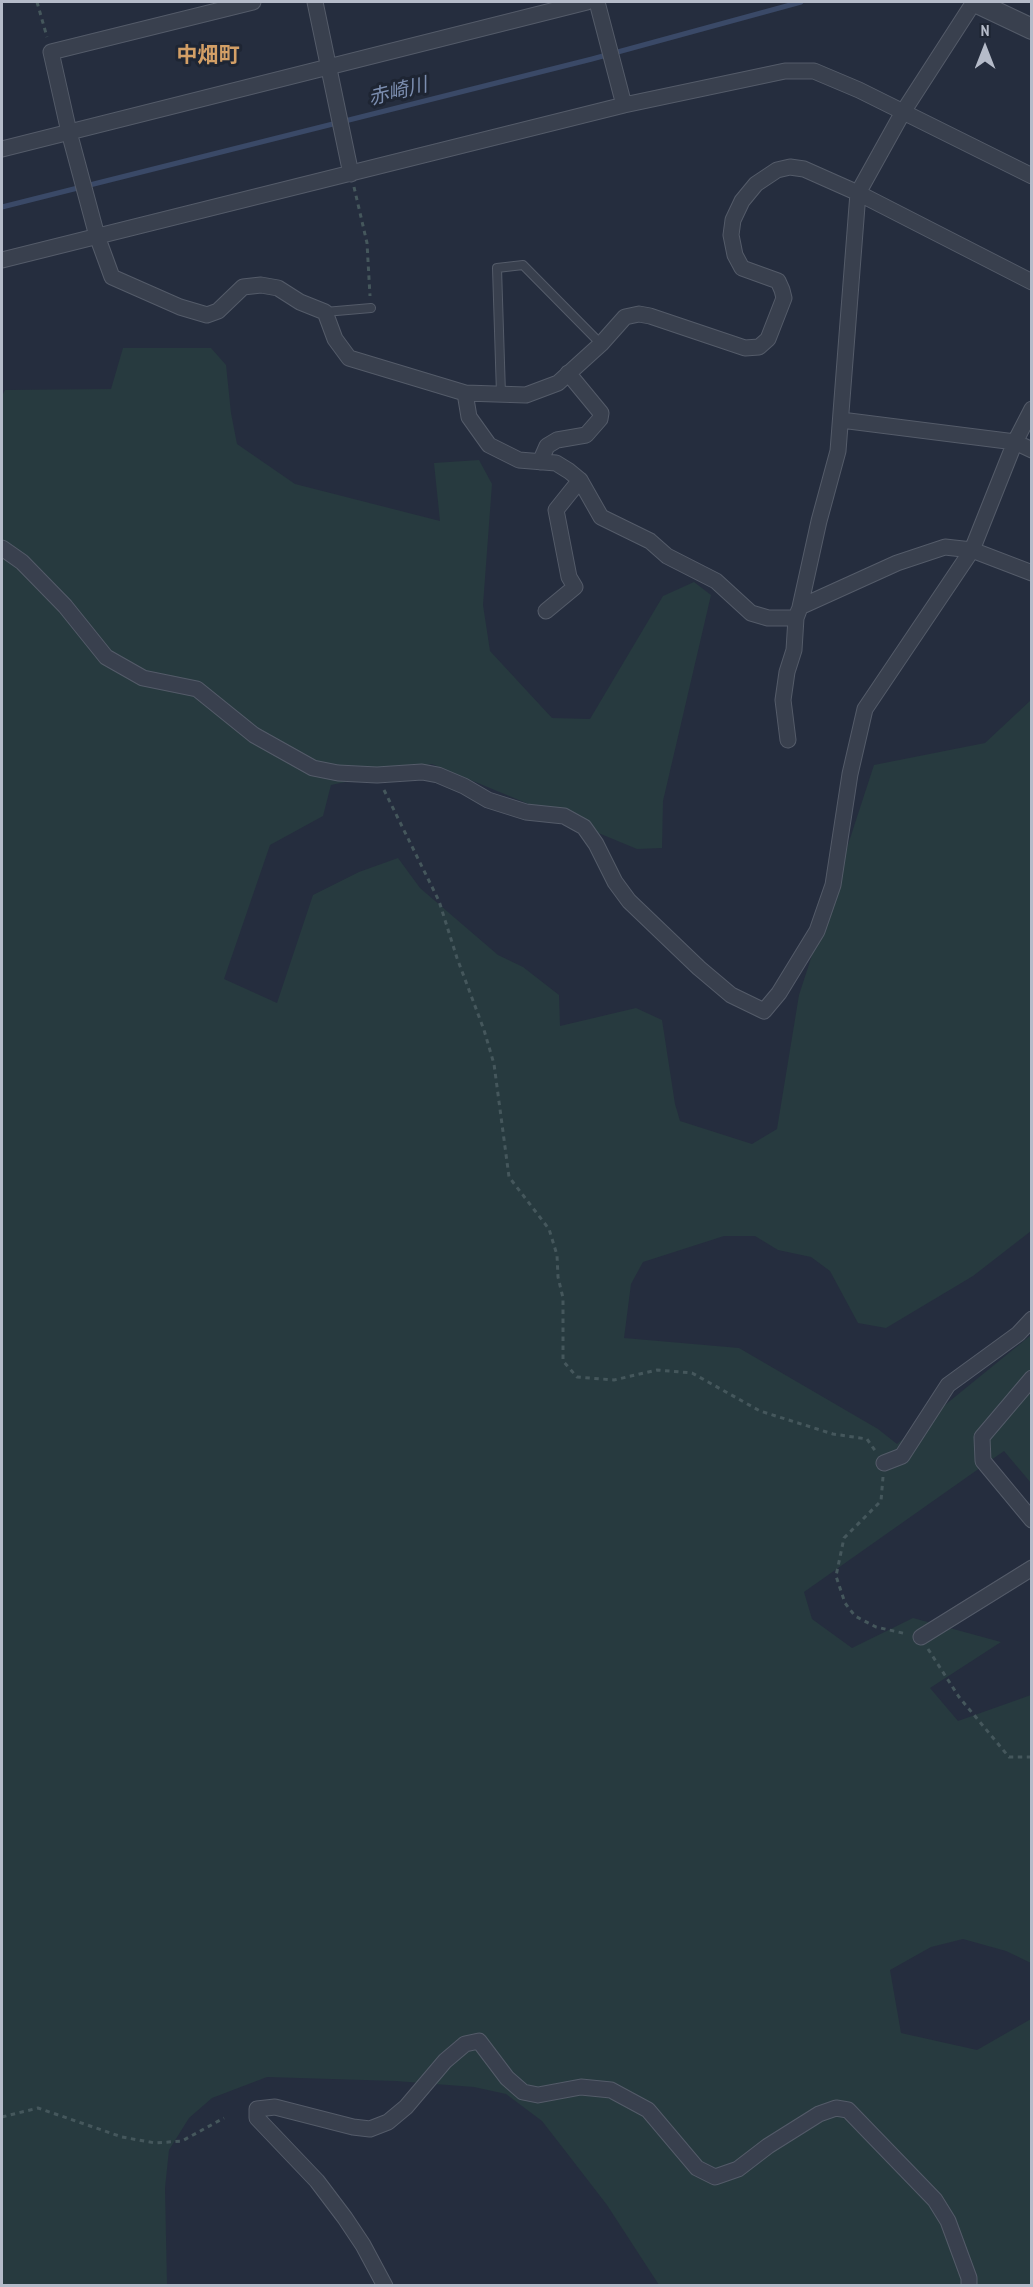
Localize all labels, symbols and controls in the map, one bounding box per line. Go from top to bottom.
north arrow [955,18,1015,78]
text: N [981,20,989,40]
district label: 中畑町 [177,43,239,69]
water label: 赤崎川 [366,73,430,111]

